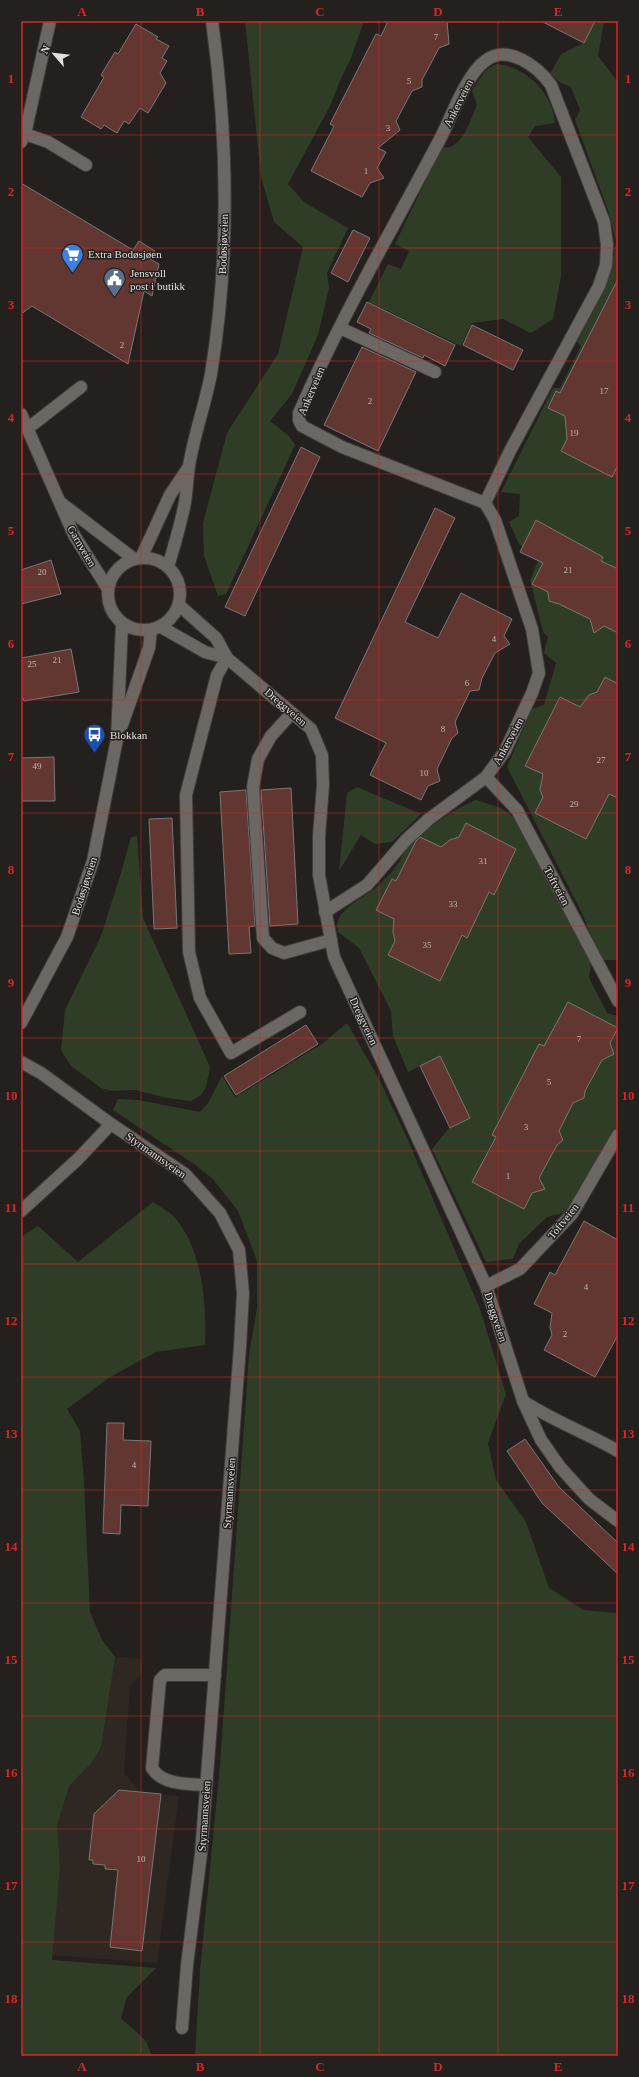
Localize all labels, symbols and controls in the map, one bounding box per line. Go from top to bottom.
text: A [77,4,87,19]
text: B [196,4,205,19]
text: C [315,4,325,19]
text: D [433,4,443,19]
text: E [554,4,562,19]
house number: 7 [434,32,439,42]
north arrow [34,34,74,74]
text: N [38,43,52,56]
text: 1 [8,71,14,86]
text: 1 [625,71,631,86]
house number: 5 [407,76,412,86]
street label: Ankerveien [441,77,475,129]
house number: 3 [386,123,391,133]
house number: 1 [364,166,368,176]
text: 2 [8,184,14,199]
text: 2 [625,184,631,199]
street label: Bodøsjøveien [216,213,230,274]
supermarket icon: Extra Bodøsjøen [60,241,86,274]
place label: Extra Bodøsjøen [88,248,162,260]
public building icon: Jensvoll post i butikk [101,266,127,299]
place label: Jensvoll post i butikk [130,267,186,292]
text: 3 [8,297,15,312]
text: 3 [625,297,632,312]
house number: 2 [120,340,124,350]
street label: Ankerveien [295,365,327,417]
house number: 17 [600,386,609,396]
house number: 2 [368,396,372,406]
text: 4 [8,410,15,425]
text: 4 [625,410,632,425]
house number: 19 [570,428,579,438]
text: 5 [8,523,15,538]
street label: Garnveien [65,523,99,569]
text: 5 [625,523,632,538]
house number: 21 [564,565,573,575]
house number: 20 [38,567,47,577]
house number: 4 [492,634,497,644]
text: 6 [8,636,15,651]
text: 6 [625,636,632,651]
house number: 21 [53,655,62,665]
house number: 25 [28,659,37,669]
house number: 6 [465,678,470,688]
street label: Dreggveien [263,686,310,729]
street label: Ankerveien [490,715,526,766]
bus stop icon: Blokkan [81,722,107,755]
house number: 8 [441,724,446,734]
place label: Blokkan [110,729,148,741]
text: 7 [8,749,15,764]
text: 7 [625,749,632,764]
house number: 27 [597,755,606,765]
house number: 49 [33,761,42,771]
house number: 10 [420,768,429,778]
house number: 29 [570,799,579,809]
street label: Bodøsjøveien [69,855,99,917]
house number: 31 [479,856,488,866]
text: 8 [8,862,15,877]
text: 8 [625,862,632,877]
street label: Toftveien [542,865,572,908]
house number: 33 [449,899,458,909]
house number: 35 [423,940,432,950]
text: 9 [8,975,15,990]
text: 9 [625,975,632,990]
street label: Dreggveien [348,995,380,1047]
house number: 7 [577,1034,582,1044]
house number: 5 [547,1077,552,1087]
text: 10 [5,1088,18,1103]
text: 10 [622,1088,635,1103]
house number: 3 [524,1122,529,1132]
street label: Styrmannsveien [124,1130,189,1181]
house number: 1 [506,1171,510,1181]
text: 11 [5,1200,17,1215]
text: 11 [622,1200,634,1215]
street label: Toftveien [545,1201,581,1241]
house number: 4 [584,1282,589,1292]
street label: Dreggveien [482,1291,510,1344]
text: 12 [5,1313,18,1328]
text: 12 [622,1313,635,1328]
house number: 2 [563,1329,567,1339]
text: 13 [5,1426,18,1441]
text: 13 [622,1426,635,1441]
street label: Styrmannsveien [221,1457,237,1529]
house number: 4 [132,1460,137,1470]
text: 14 [5,1539,18,1554]
text: 14 [622,1539,635,1554]
text: 15 [5,1652,18,1667]
text: 15 [622,1652,635,1667]
text: 16 [5,1765,18,1780]
text: 16 [622,1765,635,1780]
street label: Styrmannsveien [196,1780,212,1852]
house number: 10 [137,1854,146,1864]
text: 17 [5,1878,18,1893]
text: 17 [622,1878,635,1893]
text: 18 [5,1991,18,2006]
text: 18 [622,1991,635,2006]
text: A [77,2059,87,2074]
text: B [196,2059,205,2074]
text: C [315,2059,325,2074]
text: D [433,2059,443,2074]
text: E [554,2059,562,2074]

